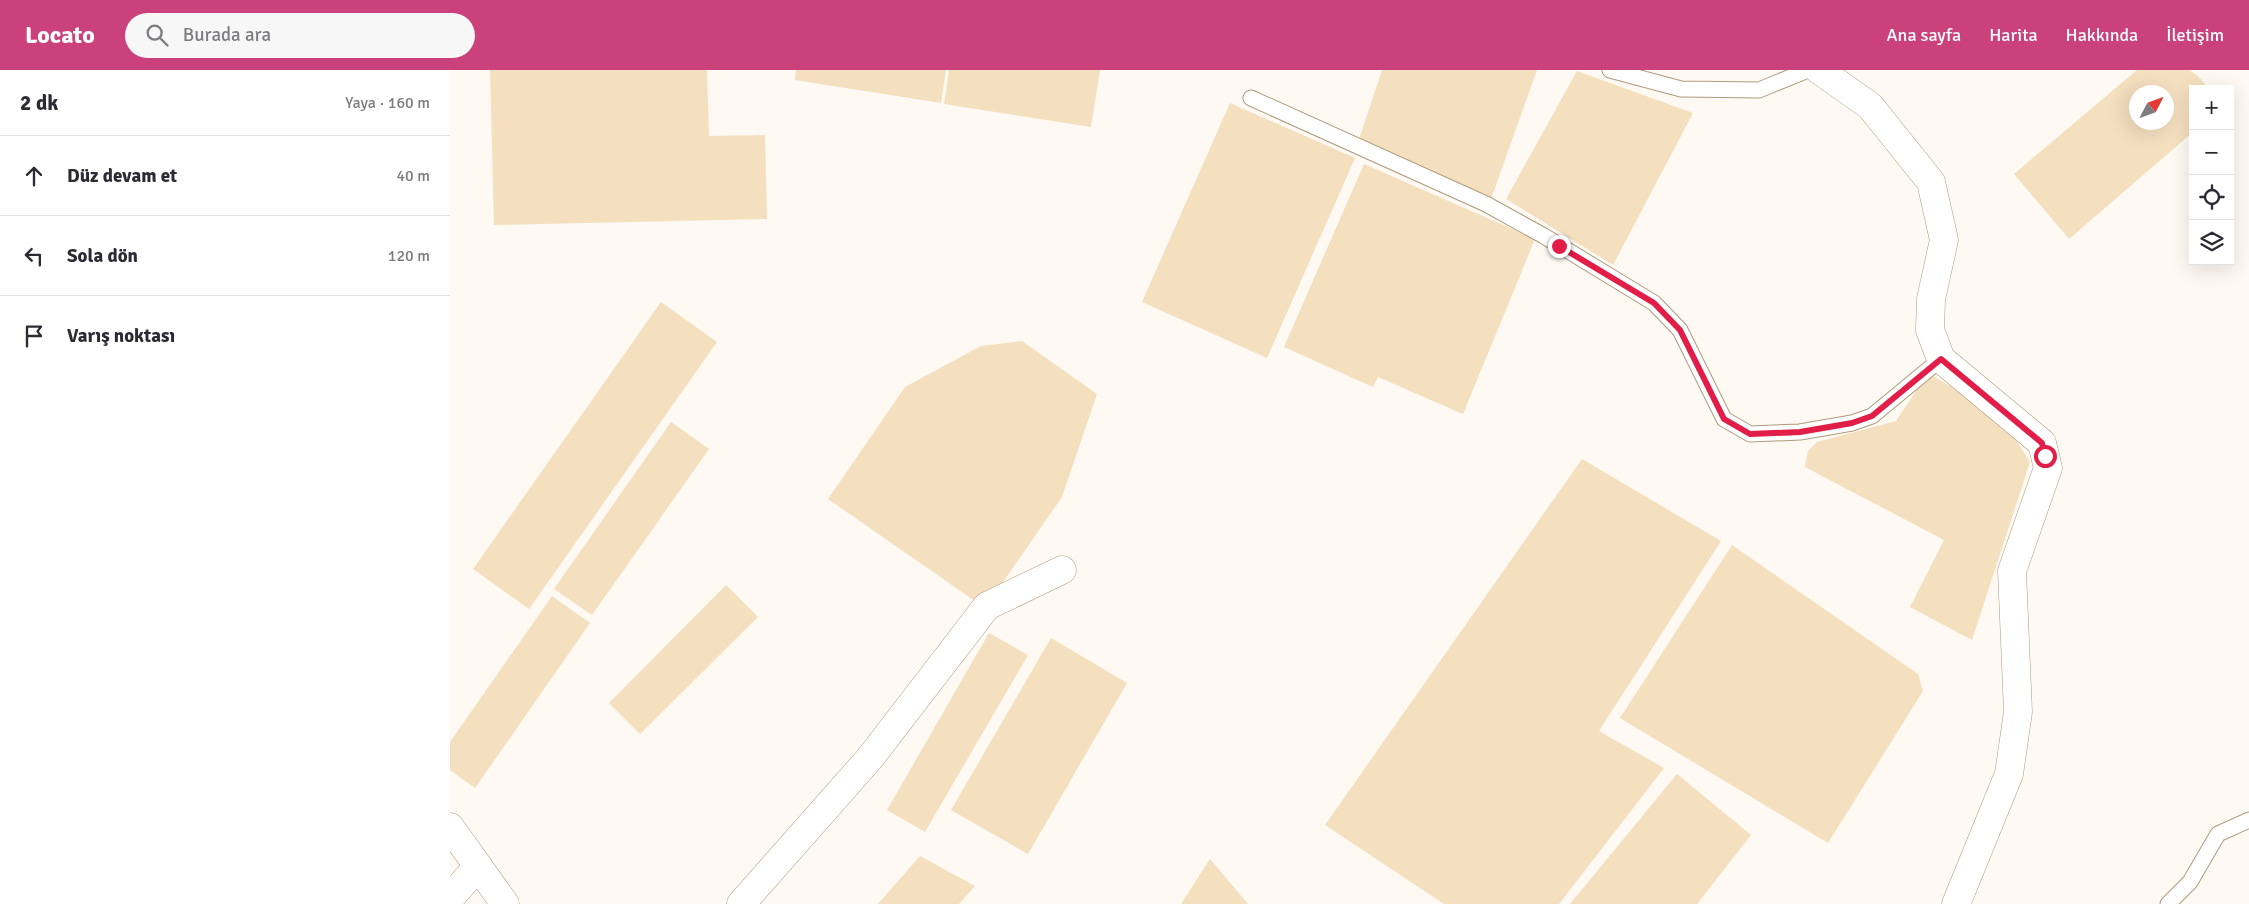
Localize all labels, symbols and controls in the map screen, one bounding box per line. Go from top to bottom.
search box [125,13,475,58]
text: Locato [25,20,95,50]
icon: search [143,21,171,49]
text: Burada ara [183,23,271,47]
text: Ana sayfa [1887,24,1961,46]
text: Harita [1989,24,2038,46]
text: Hakkında [2066,24,2138,46]
text: İletişim [2166,24,2224,46]
north arrow [2129,85,2174,130]
map controls [2189,85,2234,265]
button: + [2189,85,2234,130]
text: 2 dk [20,90,58,116]
text: Yaya · 160 m [345,93,430,113]
button: − [2189,130,2234,175]
icon: ahead [20,162,48,190]
text: Düz devam et [67,164,177,188]
text: 40 m [396,166,430,186]
button: locate [2189,175,2234,220]
button: layers [2189,220,2234,265]
route end [1548,235,1571,258]
icon: left [20,242,48,270]
text: Sola dön [67,244,138,268]
text: 120 m [388,246,430,266]
icon: arrive [20,322,48,350]
text: Varış noktası [67,324,175,348]
route start [2034,445,2057,468]

